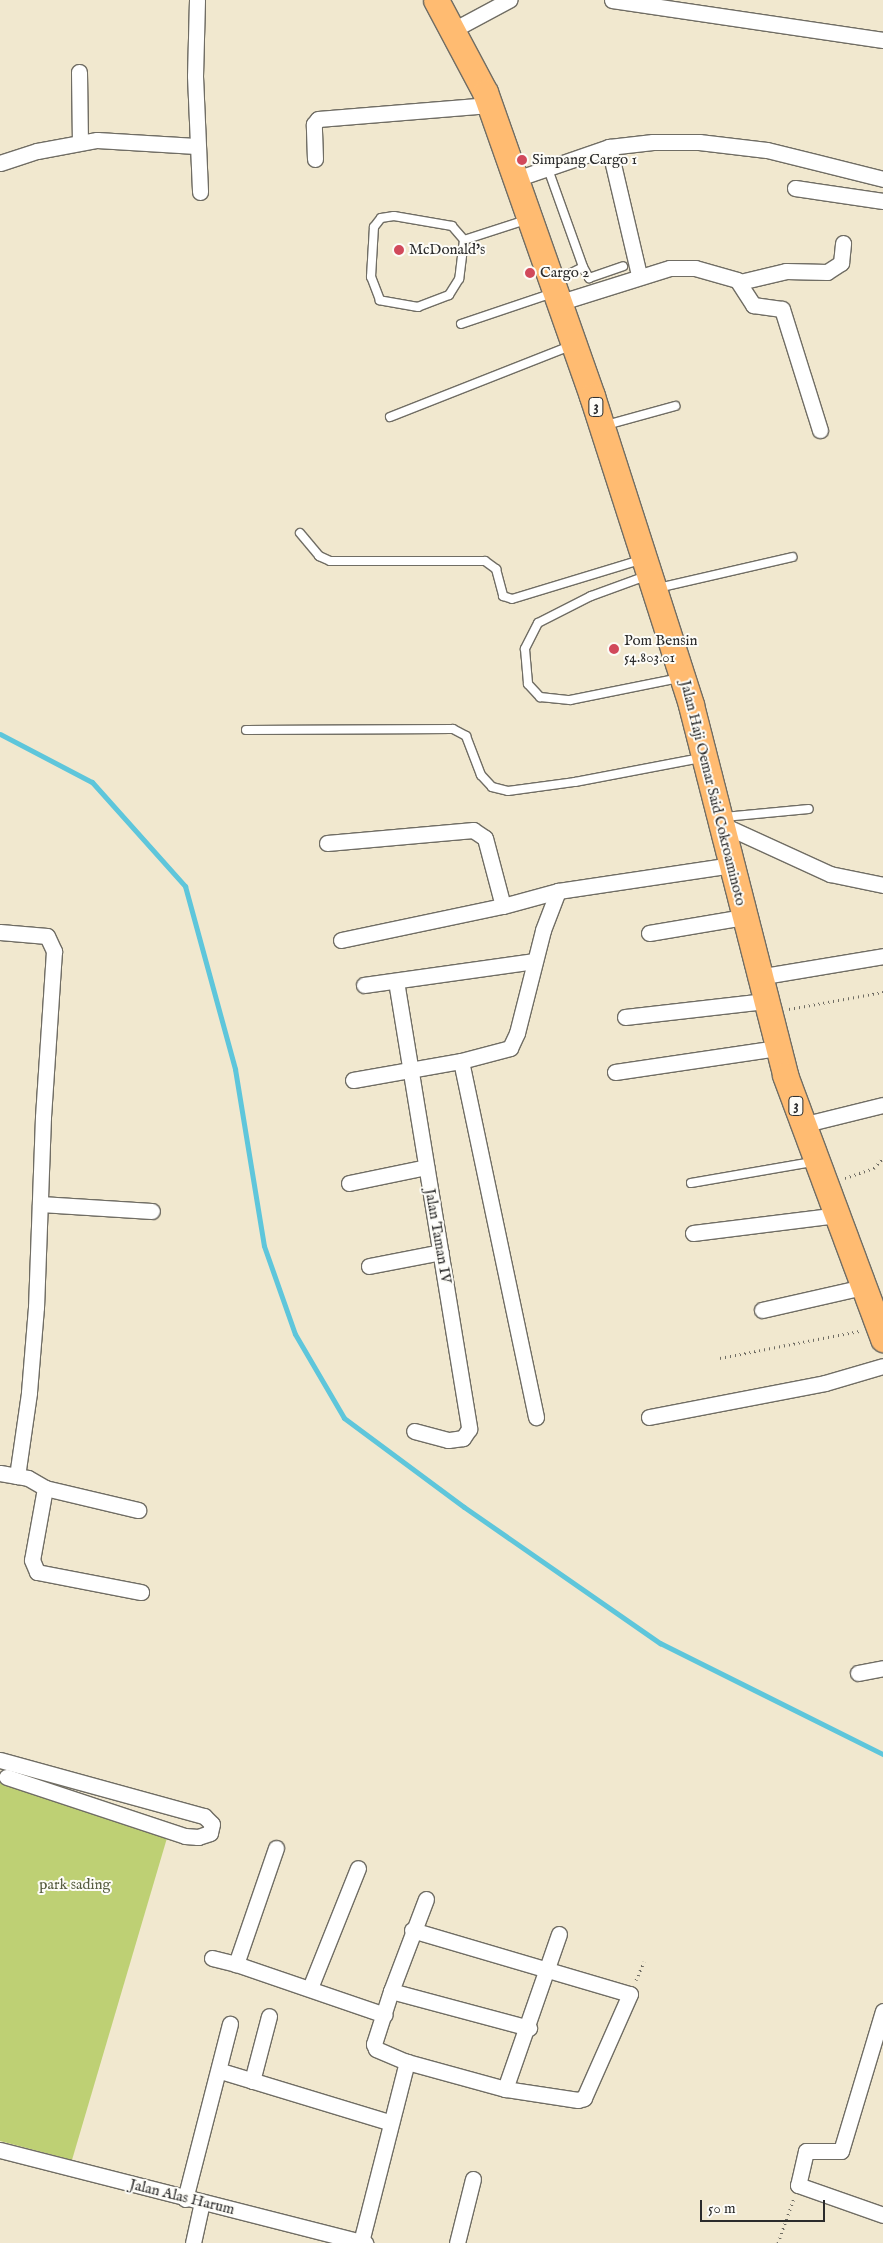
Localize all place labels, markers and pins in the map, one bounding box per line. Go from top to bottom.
place label: Simpang Cargo 1 [532,151,637,169]
marker: Simpang Cargo 1 [516,154,528,166]
place label: McDonald's [409,241,485,259]
marker: McDonald's [393,244,405,256]
place label: Cargo 2 [540,264,589,282]
marker: Cargo 2 [524,267,536,279]
place label: Pom Bensin 54.803.01 [624,631,697,666]
marker: Pom Bensin 54.803.01 [608,643,620,655]

